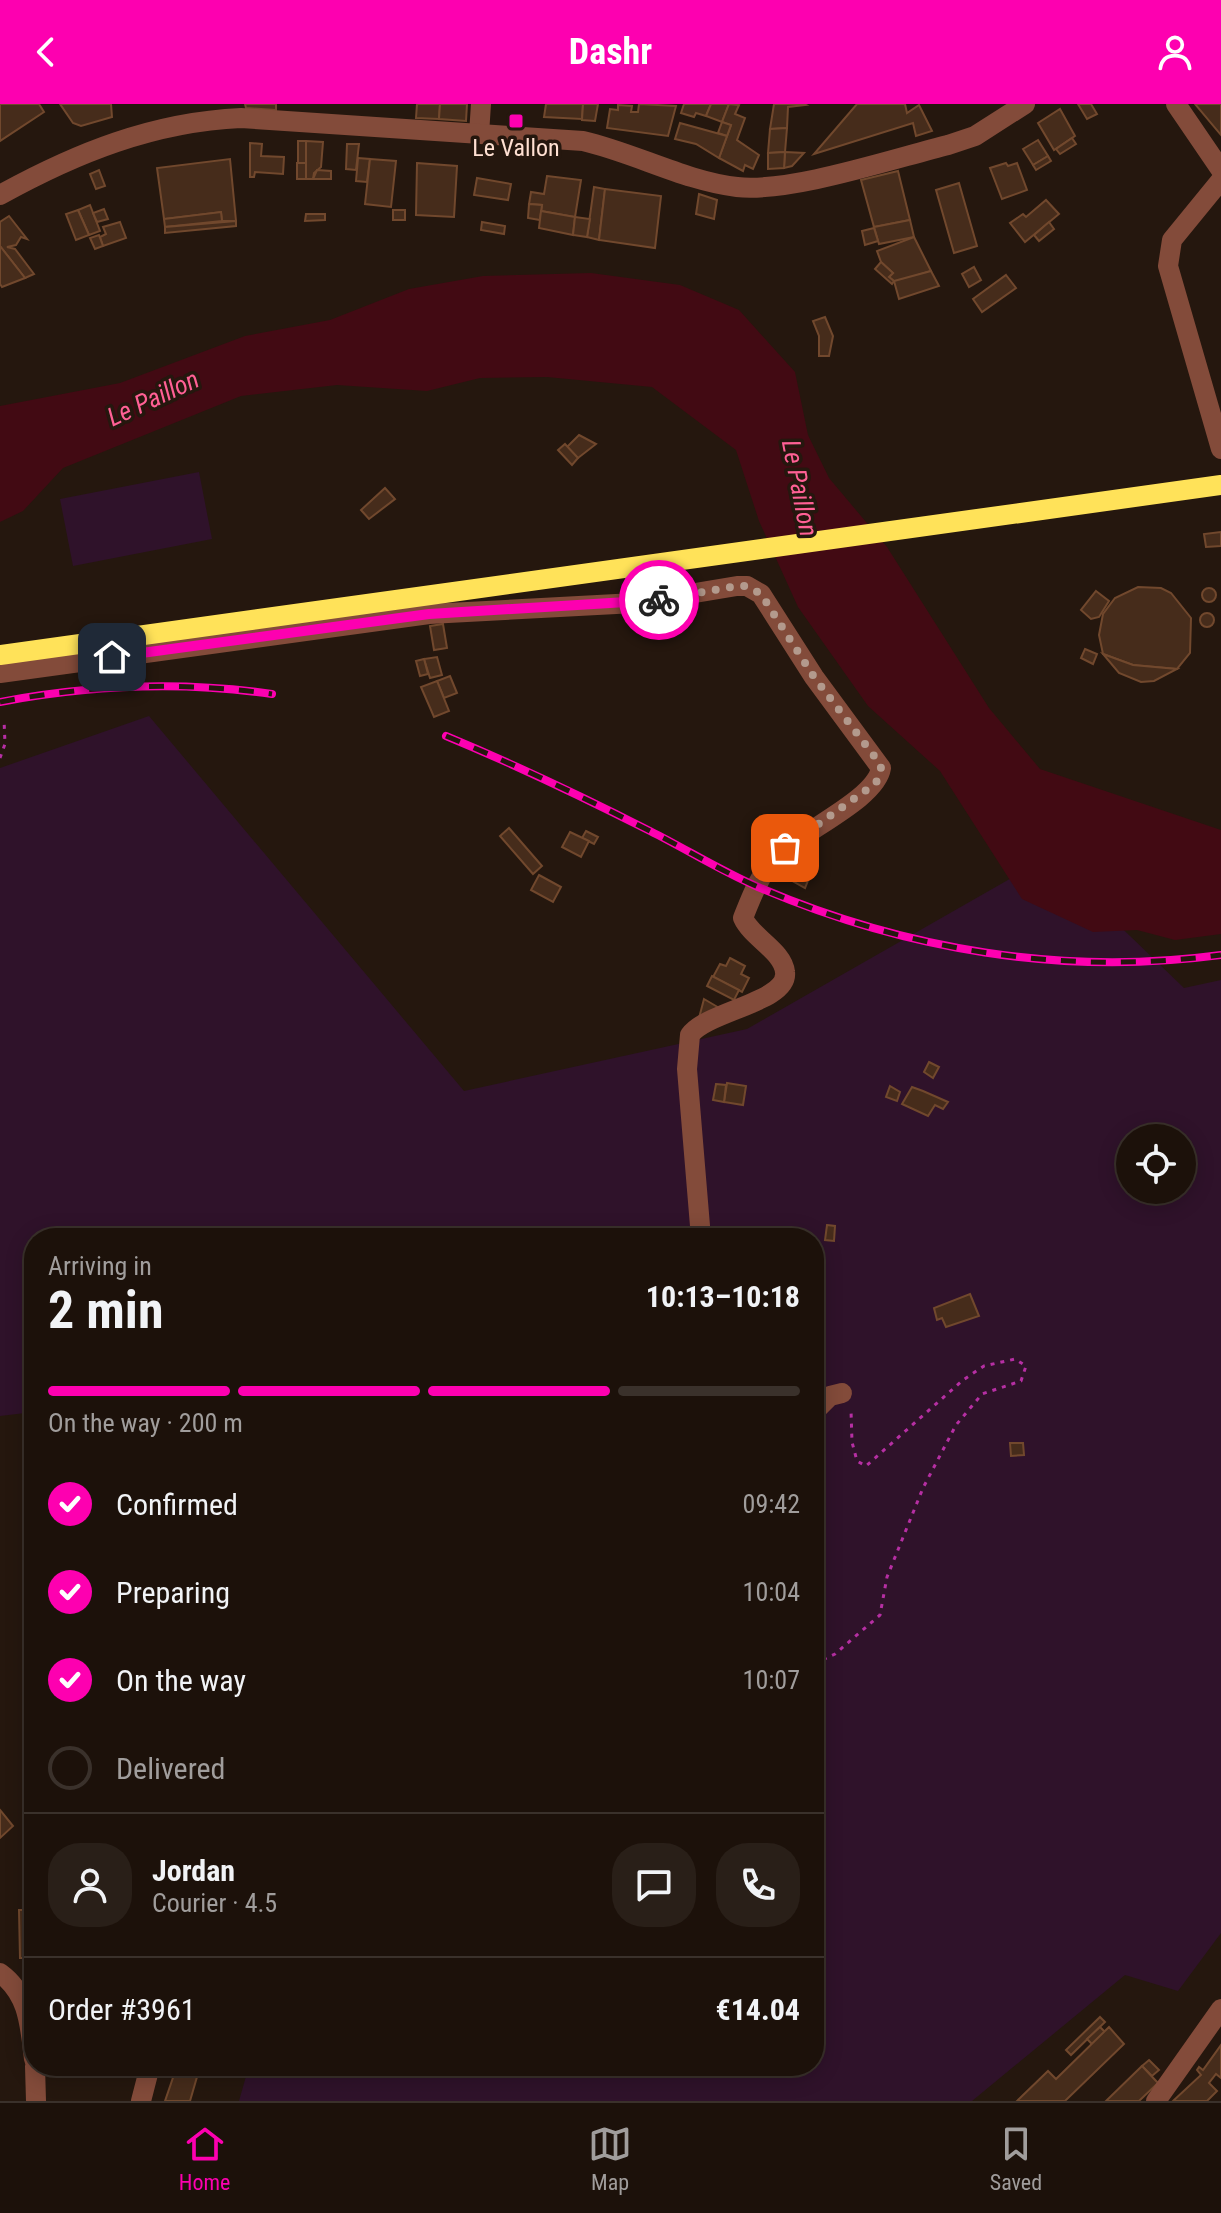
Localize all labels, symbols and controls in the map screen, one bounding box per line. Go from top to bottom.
icon: back [24,30,68,74]
icon: person [1153,30,1197,74]
text: Dashr [569,31,652,73]
marker: Le Vallon [507,112,525,130]
place label: Le Vallon [472,134,560,162]
water label: Le Paillon [102,364,204,432]
water label: Le Paillon [776,437,824,539]
courier [619,560,699,640]
icon: bike [637,578,681,622]
pin [78,623,146,691]
icon: home [90,635,134,679]
pin [751,814,819,882]
icon: bag [763,826,807,870]
map controls [1116,1124,1196,1204]
button: locate [1116,1124,1196,1204]
text: Arriving in [48,1251,152,1281]
text: 10:13–10:18 [646,1279,800,1314]
text: 2 min [48,1280,164,1341]
text: On the way · 200 m [48,1408,243,1438]
icon: check [48,1482,92,1526]
text: Confirmed [116,1487,238,1522]
text: 09:42 [743,1489,800,1519]
icon: check [48,1570,92,1614]
text: Preparing [116,1575,230,1610]
text: 10:04 [743,1577,800,1607]
icon: check [48,1658,92,1702]
text: On the way [116,1663,246,1698]
text: 10:07 [743,1665,800,1695]
text: Delivered [116,1751,225,1786]
button: person [48,1843,132,1927]
button: chat [612,1843,696,1927]
button: phone [716,1843,800,1927]
text: Jordan [152,1853,235,1888]
text: Courier · 4.5 [152,1888,277,1918]
text: Order #3961 [48,1992,196,2027]
text: €14.04 [715,1992,800,2027]
tab: Home [179,2122,230,2195]
tab: Map [588,2122,632,2195]
tab: Saved [990,2122,1042,2195]

